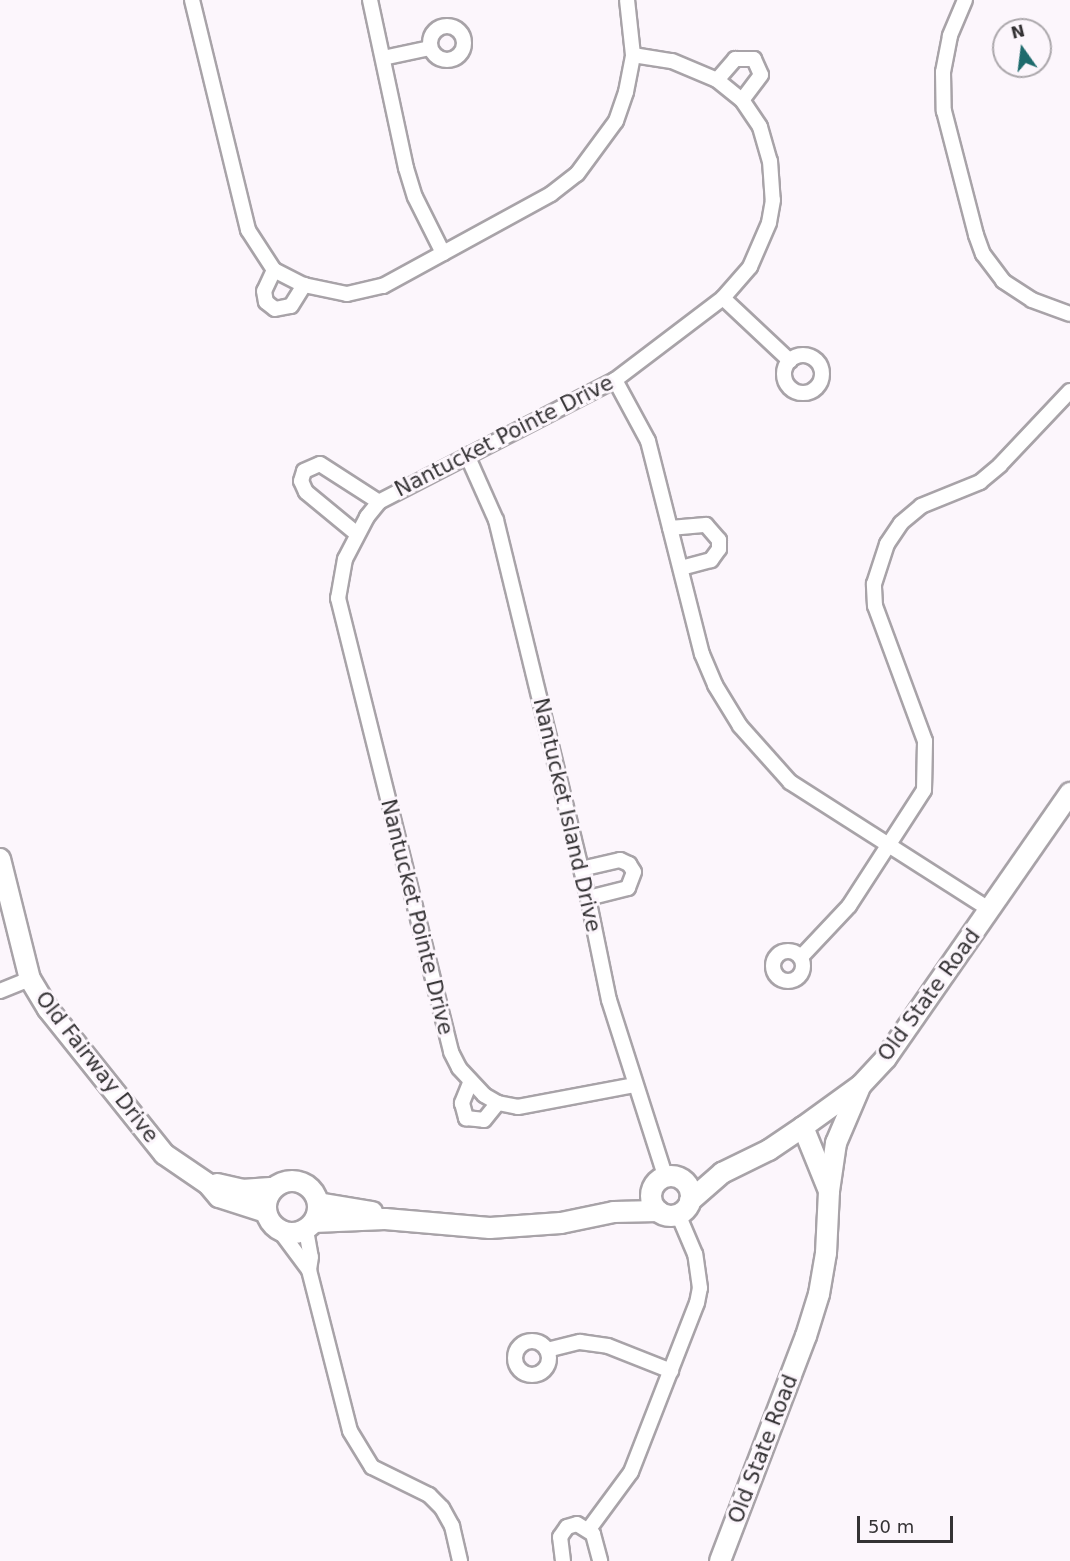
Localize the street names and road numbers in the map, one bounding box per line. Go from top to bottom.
street label: Nantucket Pointe Drive [390,370,618,502]
street label: Nantucket Island Drive [528,696,606,934]
street label: Nantucket Pointe Drive [376,797,458,1037]
street label: Old State Road [873,924,985,1066]
street label: Old Fairway Drive [30,986,164,1148]
street label: Old State Road [723,1371,803,1527]

